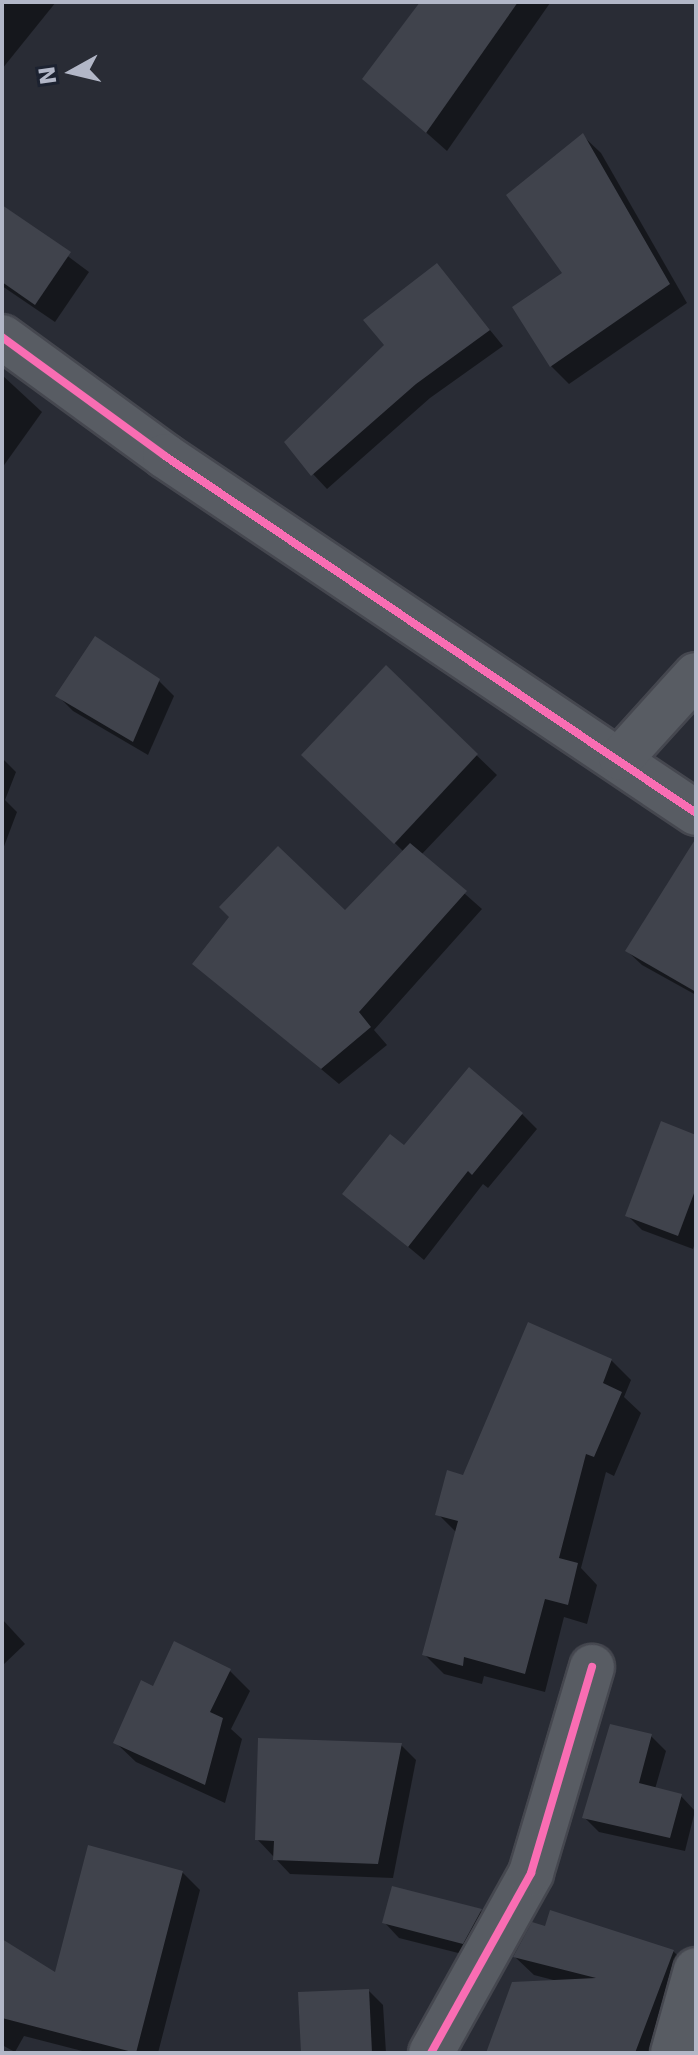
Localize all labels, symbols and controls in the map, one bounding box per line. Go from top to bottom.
north arrow [32,32,112,112]
text: N [34,65,61,86]

